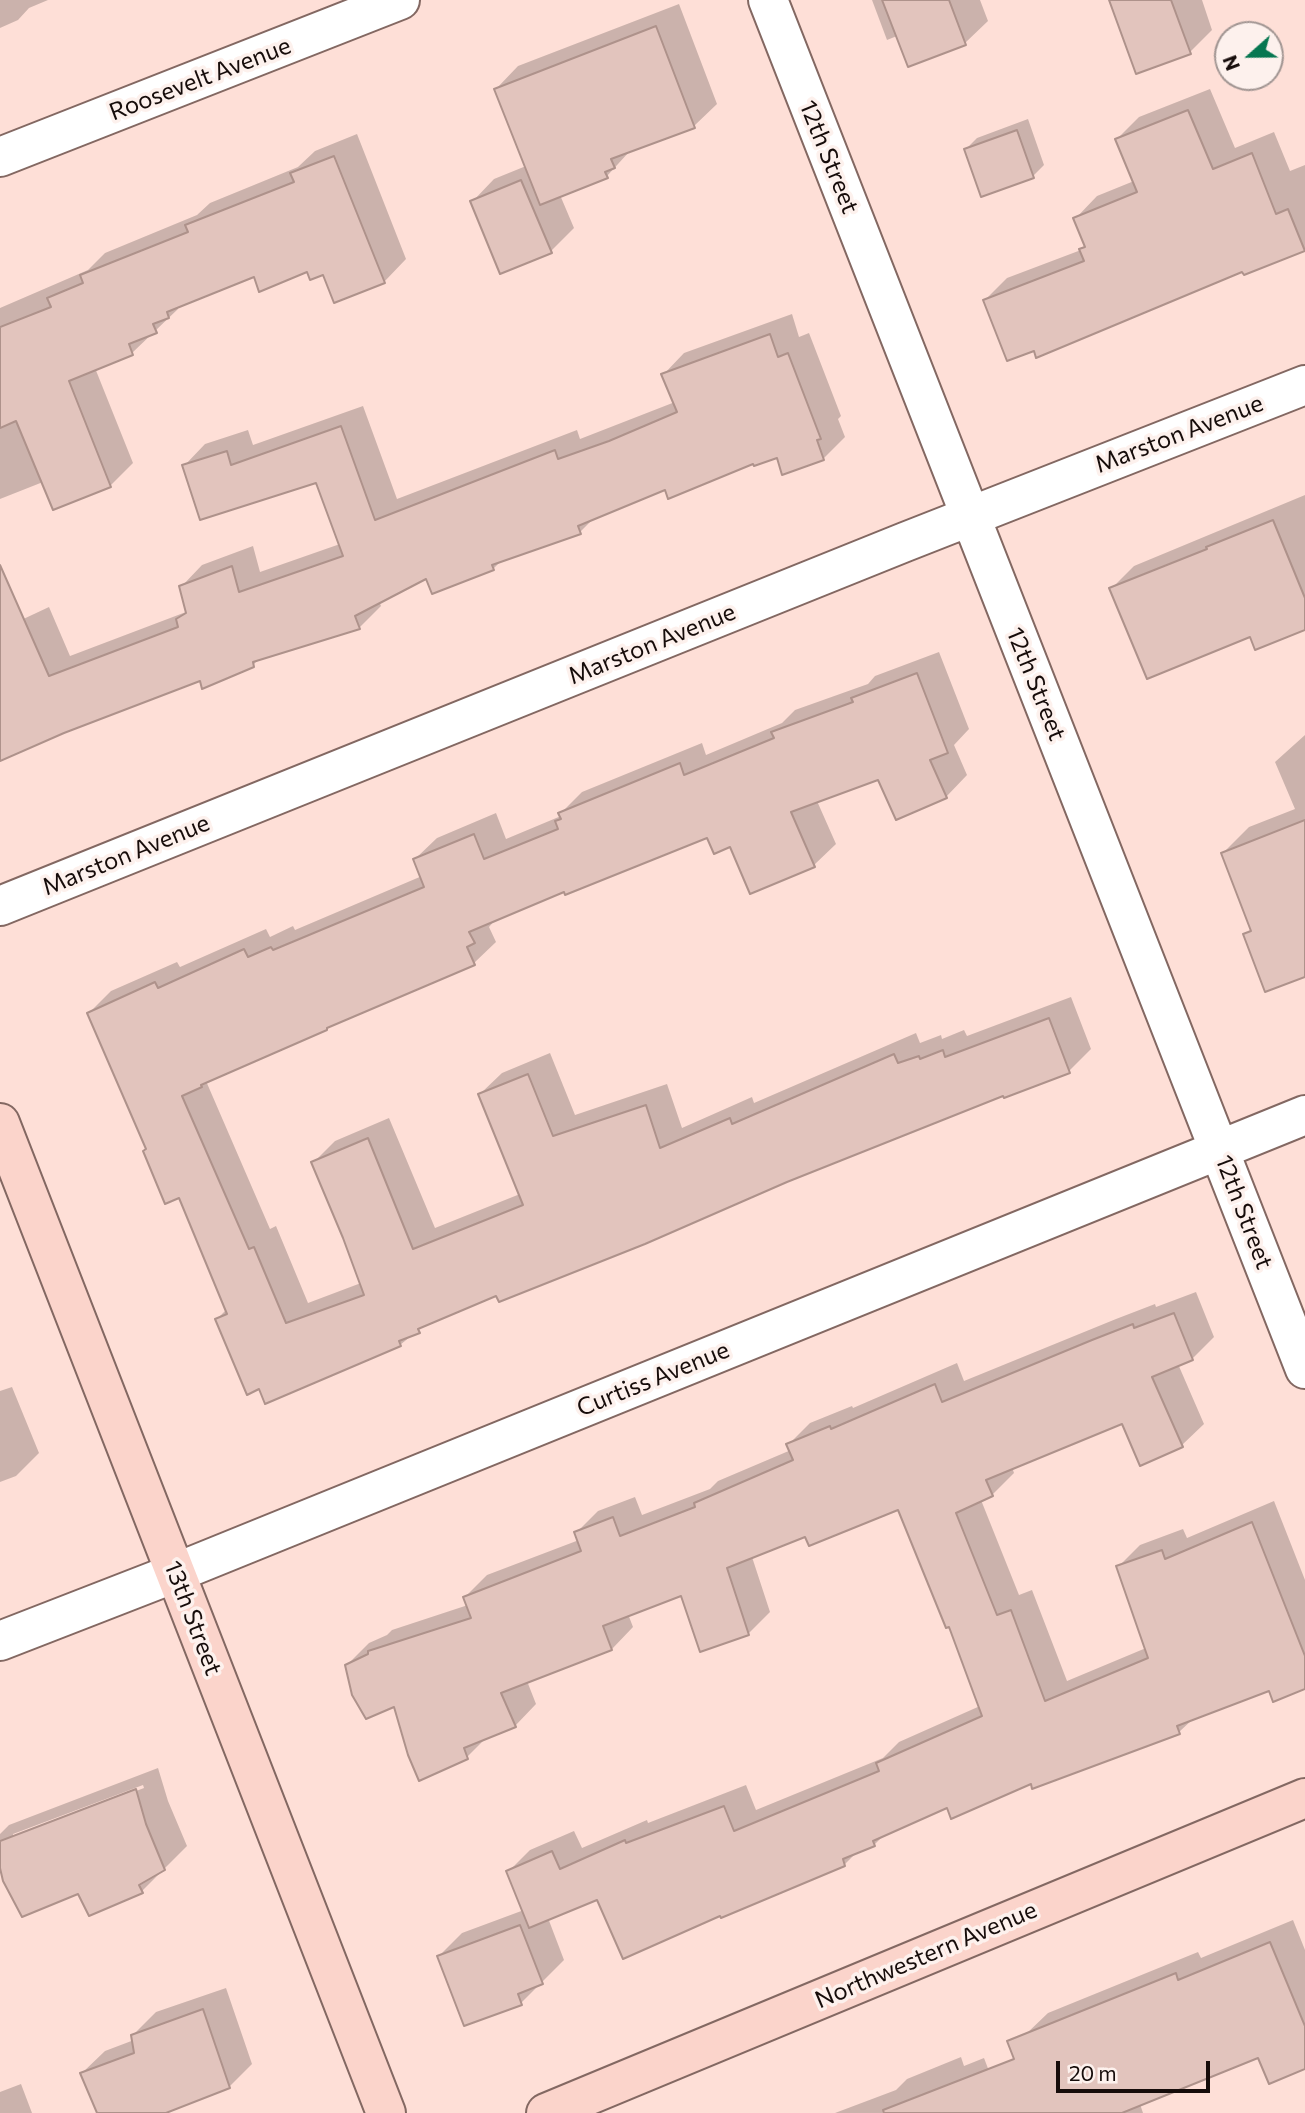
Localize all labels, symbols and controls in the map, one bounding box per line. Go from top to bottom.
north arrow [1214,21,1284,91]
street label: Roosevelt Avenue [105,31,295,127]
text: N [1218,52,1244,74]
street label: 12th Street [793,96,865,218]
street label: Marston Avenue [1091,389,1267,479]
street label: Marston Avenue [564,597,740,691]
street label: 12th Street [1000,623,1072,745]
street label: Marston Avenue [38,808,214,902]
street label: 12th Street [1209,1151,1279,1273]
street label: Curtiss Avenue [573,1335,733,1423]
street label: 13th Street [158,1557,228,1679]
street label: Northwestern Avenue [811,1895,1041,2015]
scale bar [1060,2046,1214,2090]
text: 20 m [1069,2060,1117,2085]

